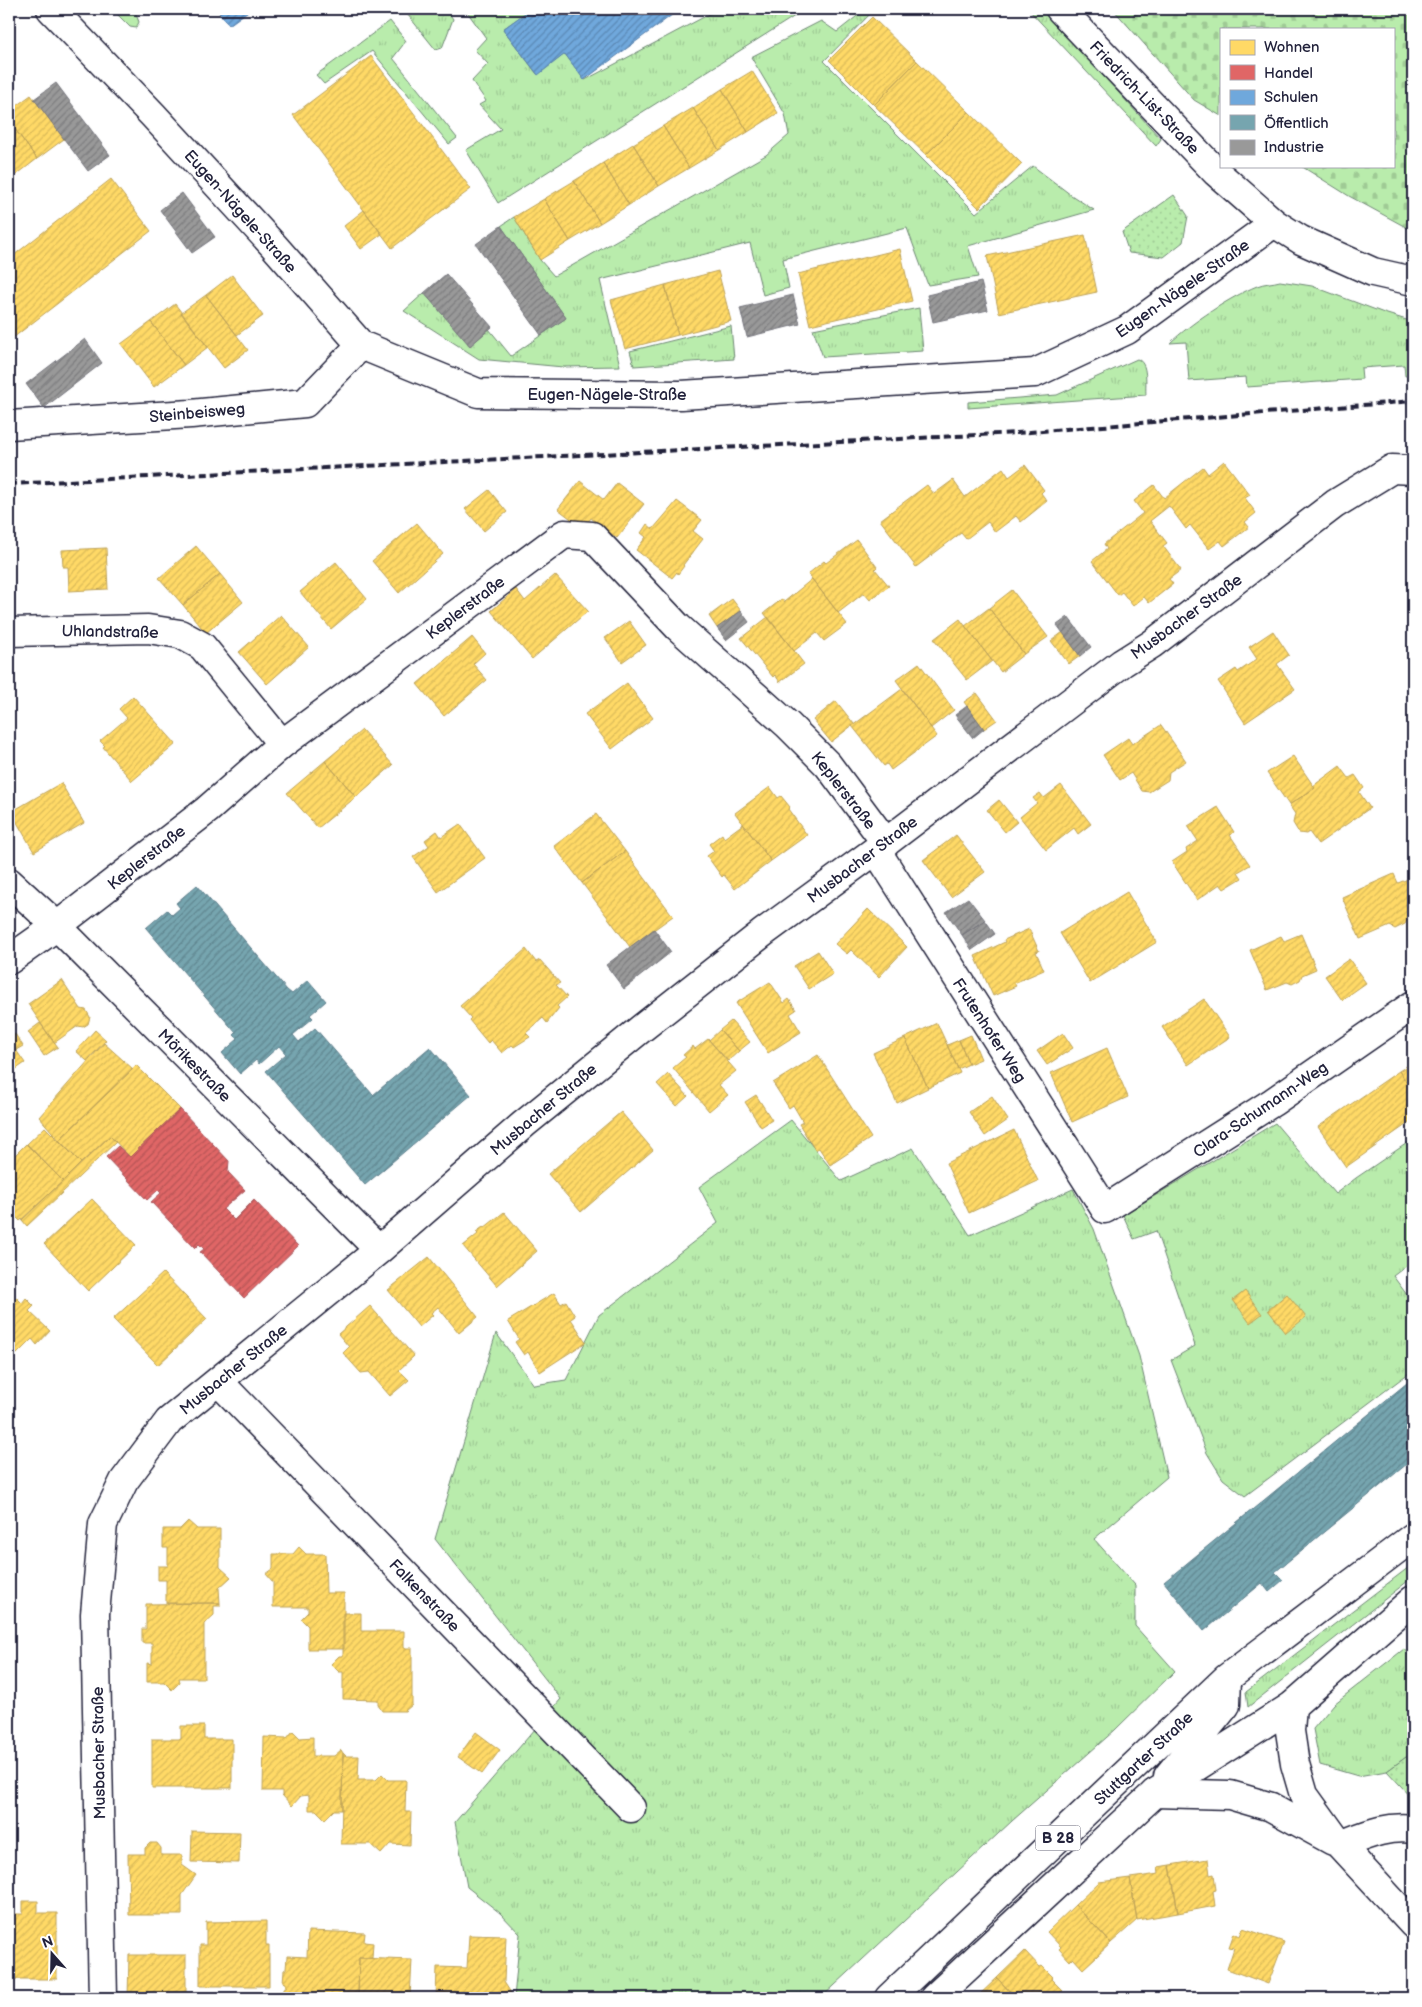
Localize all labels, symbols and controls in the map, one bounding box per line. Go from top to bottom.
legend [1220,28,1394,168]
street label: Friedrich-List-Straße [1085,38,1203,159]
text: Wohnen [1264,38,1319,57]
text: Handel [1264,64,1313,83]
text: Schulen [1264,88,1318,107]
text: Öffentlich [1264,114,1329,133]
text: Industrie [1264,138,1324,157]
street label: Eugen-Nägele-Straße [180,147,300,278]
street label: Eugen-Nägele-Straße [1112,236,1254,343]
street label: Eugen-Nägele-Straße [528,386,687,405]
street label: Steinbeisweg [149,400,246,427]
street label: Musbacher Straße [1128,570,1247,664]
street label: Keplerstraße [423,572,509,644]
street label: Uhlandstraße [61,622,159,643]
street label: Keplerstraße [807,748,879,834]
street label: Musbacher Straße [804,812,922,908]
street label: Keplerstraße [104,822,190,894]
street label: Frutenhofer Weg [948,975,1030,1087]
street label: Mörikestraße [154,1026,235,1107]
street label: Clara-Schumann-Weg [1190,1058,1332,1162]
street label: Musbacher Straße [487,1060,601,1160]
street label: Musbacher Straße [176,1321,292,1419]
street label: Falkenstraße [385,1556,464,1637]
street label: Musbacher Straße [89,1686,110,1820]
street label: Stuttgarter Straße [1091,1708,1198,1810]
road number: B 28 [1036,1826,1080,1850]
north arrow [28,1930,78,1980]
text: N [40,1932,56,1952]

